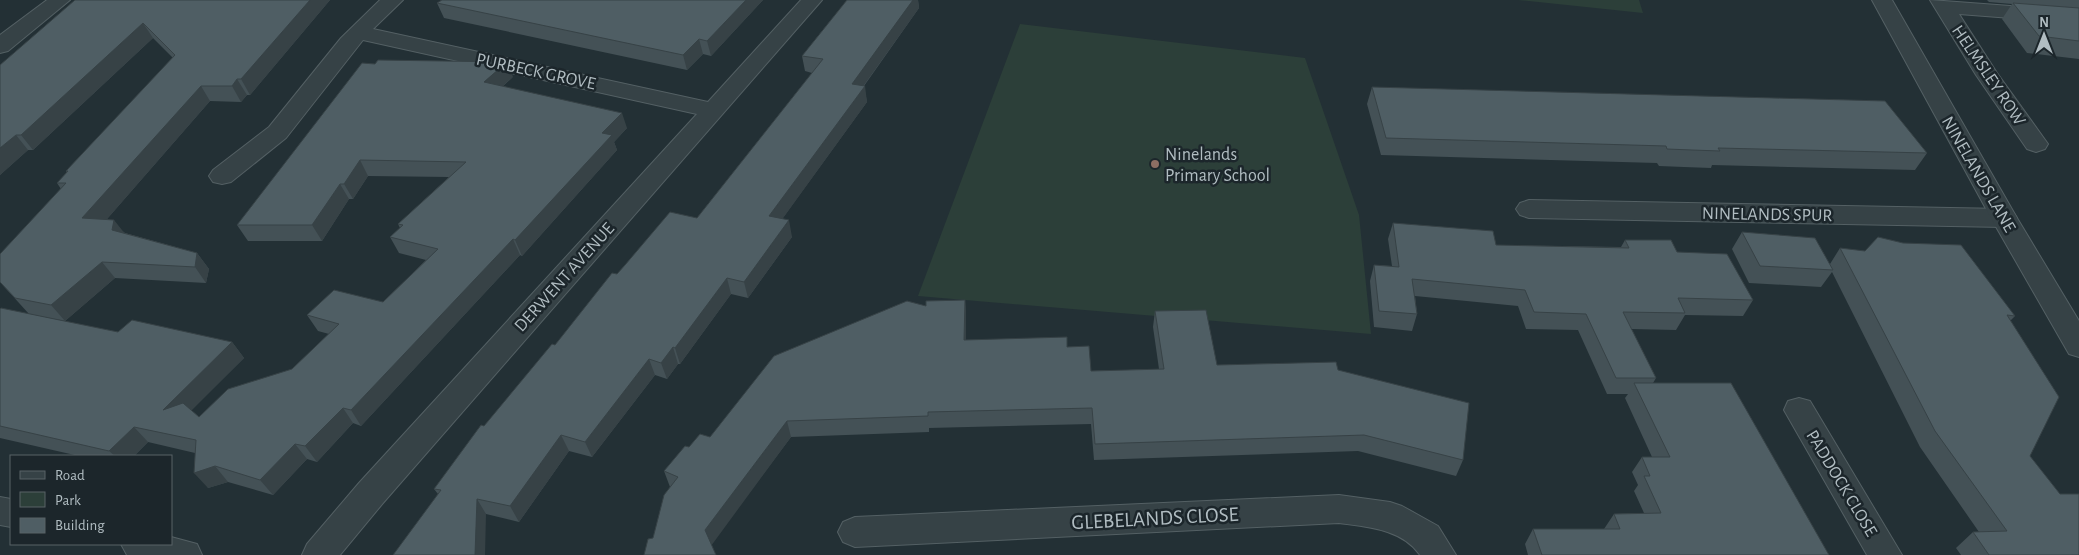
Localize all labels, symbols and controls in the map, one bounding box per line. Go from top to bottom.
north arrow [2019,10,2069,60]
text: N [2039,16,2049,30]
street label: HELMSLEY ROW [1948,22,2028,129]
street label: PURBECK GROVE [475,51,597,93]
street label: NINELANDS LANE [1938,114,2019,236]
place label: Ninelands Primary School [1165,146,1270,185]
marker: Ninelands Primary School [1149,158,1161,170]
street label: NINELANDS SPUR [1702,205,1832,225]
street label: DERWENT AVENUE [511,220,618,336]
street label: PADDOCK CLOSE [1802,427,1880,540]
legend [10,455,172,545]
text: Road [55,468,85,483]
text: Park [55,493,81,508]
street label: GLEBELANDS CLOSE [1071,504,1239,533]
text: Building [55,518,105,533]

